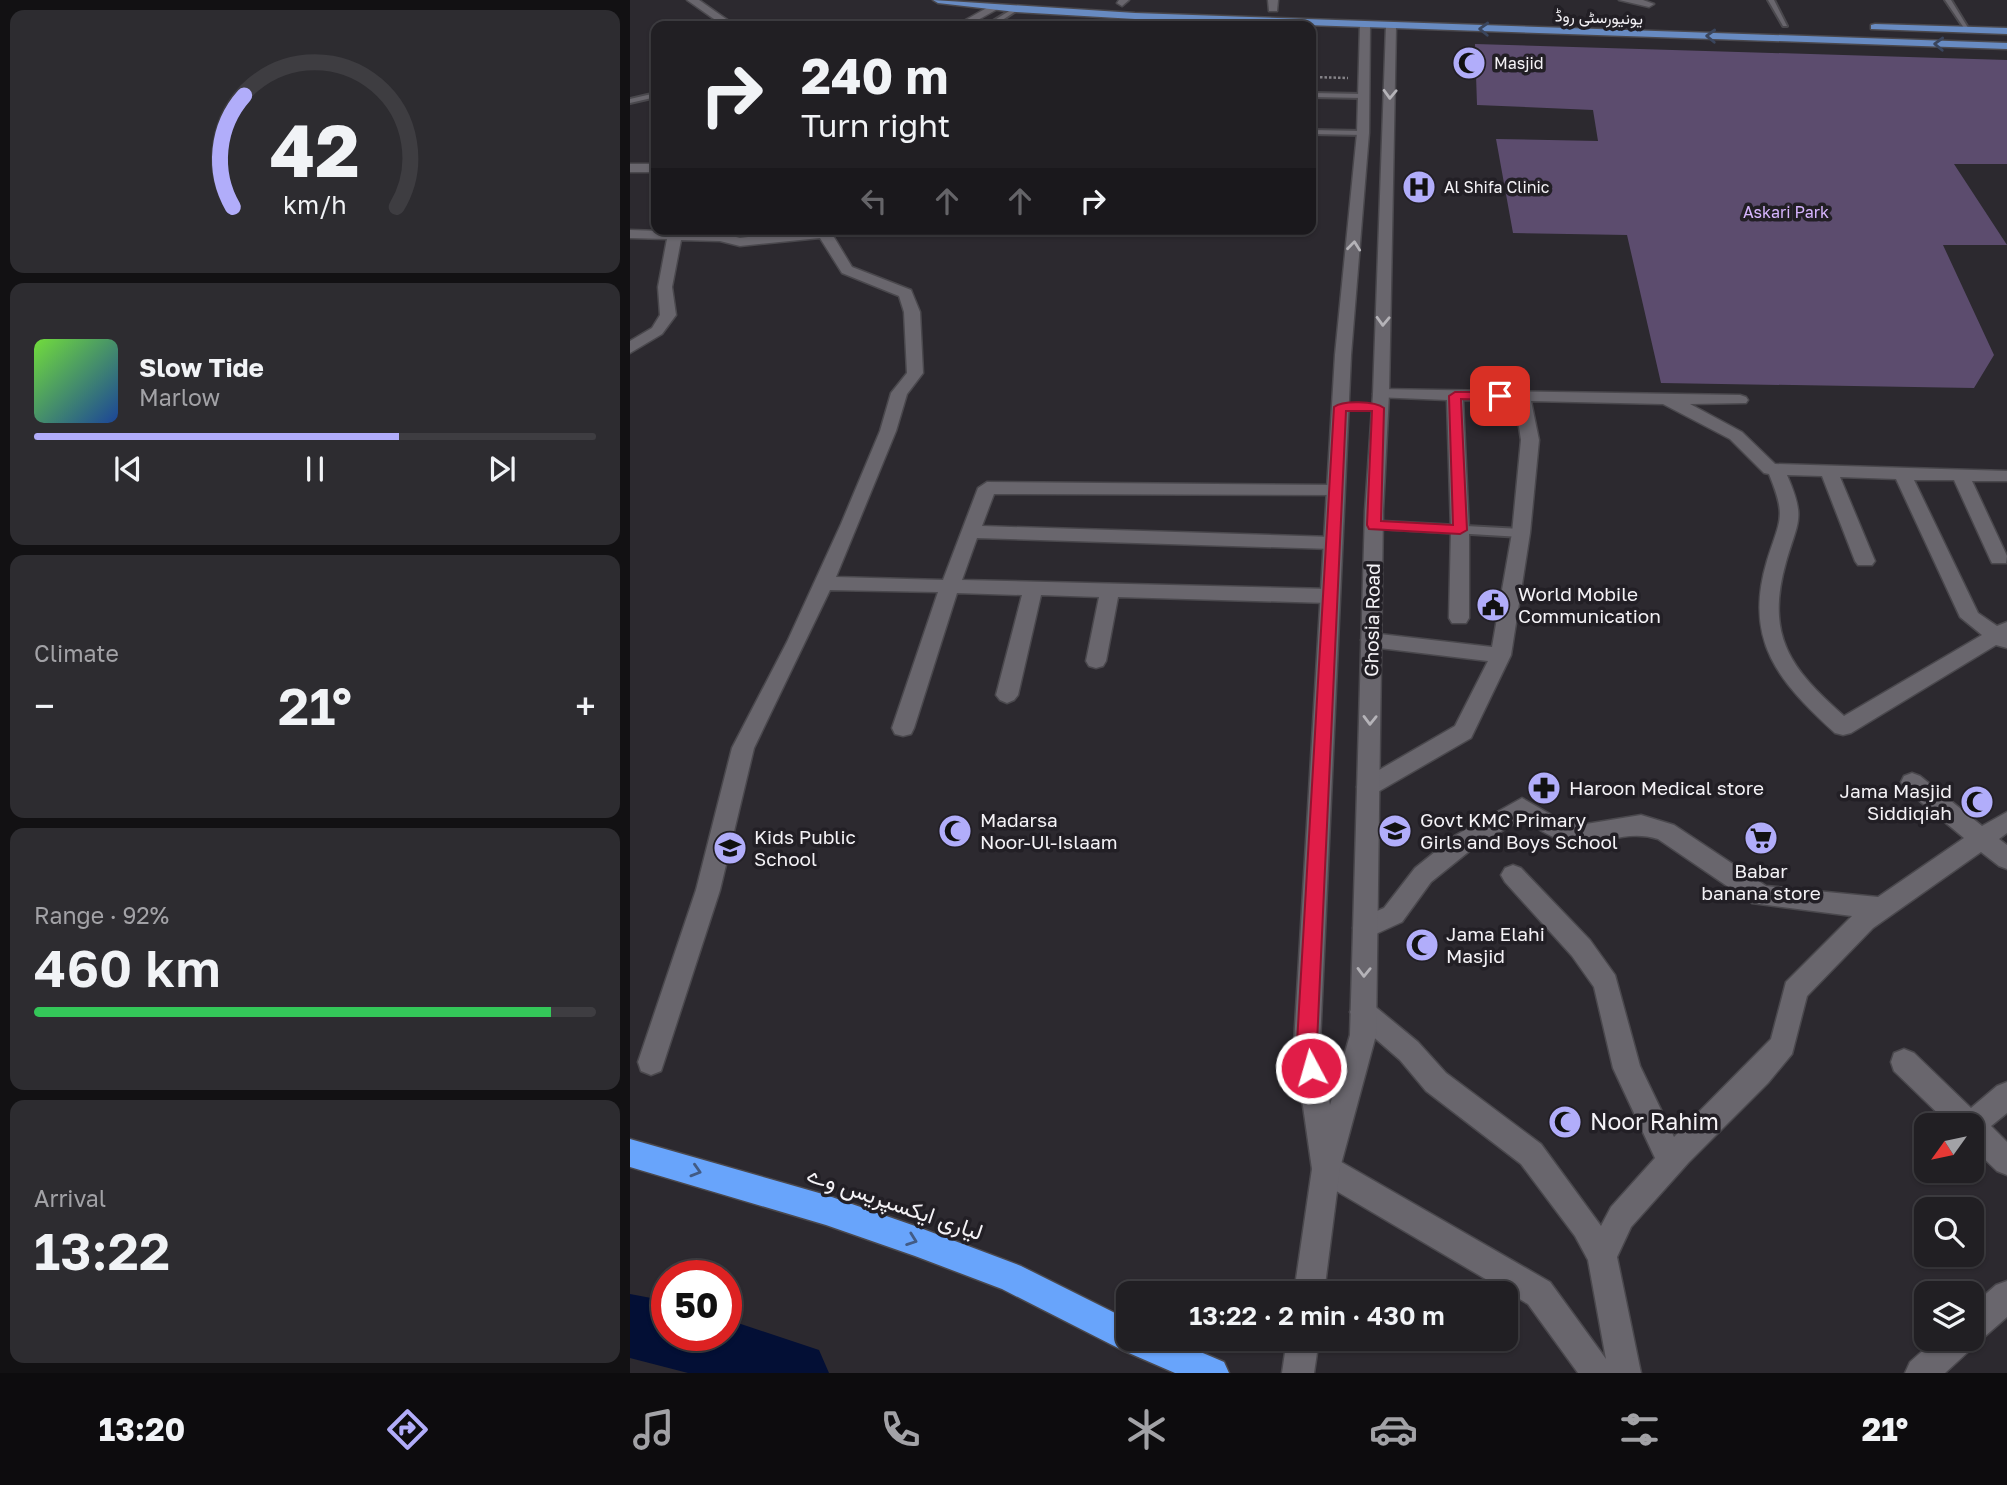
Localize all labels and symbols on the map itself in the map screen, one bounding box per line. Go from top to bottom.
street label: یونیورسٹی روڈ [1555,5,1643,30]
one-way arrow [1478,21,1489,37]
one-way arrow [1706,29,1717,44]
one-way arrow [1933,36,1944,51]
mosque icon: Masjid [1450,44,1488,82]
place label: Masjid [1494,53,1544,73]
one-way arrow [1382,89,1397,100]
hospital icon: Al Shifa Clinic [1400,168,1438,206]
place label: Al Shifa Clinic [1444,177,1550,197]
park label: Askari Park [1743,202,1829,222]
one-way arrow [1346,240,1361,251]
one-way arrow [1375,317,1391,327]
pin [1470,366,1530,426]
street label: Ghosia Road [1359,563,1384,677]
place label: World Mobile Communication [1518,582,1661,627]
public building icon: World Mobile Communication [1474,586,1512,624]
one-way arrow [1362,715,1377,726]
pharmacy icon: Haroon Medical store [1525,769,1563,807]
place label: Haroon Medical store [1569,776,1764,799]
place label: Jama Masjid Siddiqiah [1839,779,1952,824]
mosque icon: Jama Masjid Siddiqiah [1958,783,1996,821]
place label: Madarsa Noor-Ul-Islaam [980,808,1118,853]
place label: Govt KMC Primary Girls and Boys School [1420,808,1618,853]
mosque icon: Madarsa Noor-Ul-Islaam [936,812,974,850]
school or university icon: Govt KMC Primary Girls and Boys School [1376,812,1414,850]
supermarket icon: Babar banana store [1742,819,1780,857]
place label: Kids Public School [754,825,856,870]
school or university icon: Kids Public School [711,829,749,867]
place label: Babar banana store [1701,859,1821,904]
place label: Jama Elahi Masjid [1446,922,1545,967]
mosque icon: Jama Elahi Masjid [1403,926,1441,964]
one-way arrow [1356,967,1372,978]
position arrow [1274,1031,1348,1105]
mosque icon: Noor Rahim [1546,1103,1584,1141]
place label: Noor Rahim [1590,1107,1719,1135]
north arrow [1914,1113,1984,1183]
street label: لیاری ایکسپریس وے [803,1159,987,1248]
one-way arrow [689,1163,701,1178]
one-way arrow [906,1232,918,1246]
speed limit sign: 50 [651,1260,742,1351]

